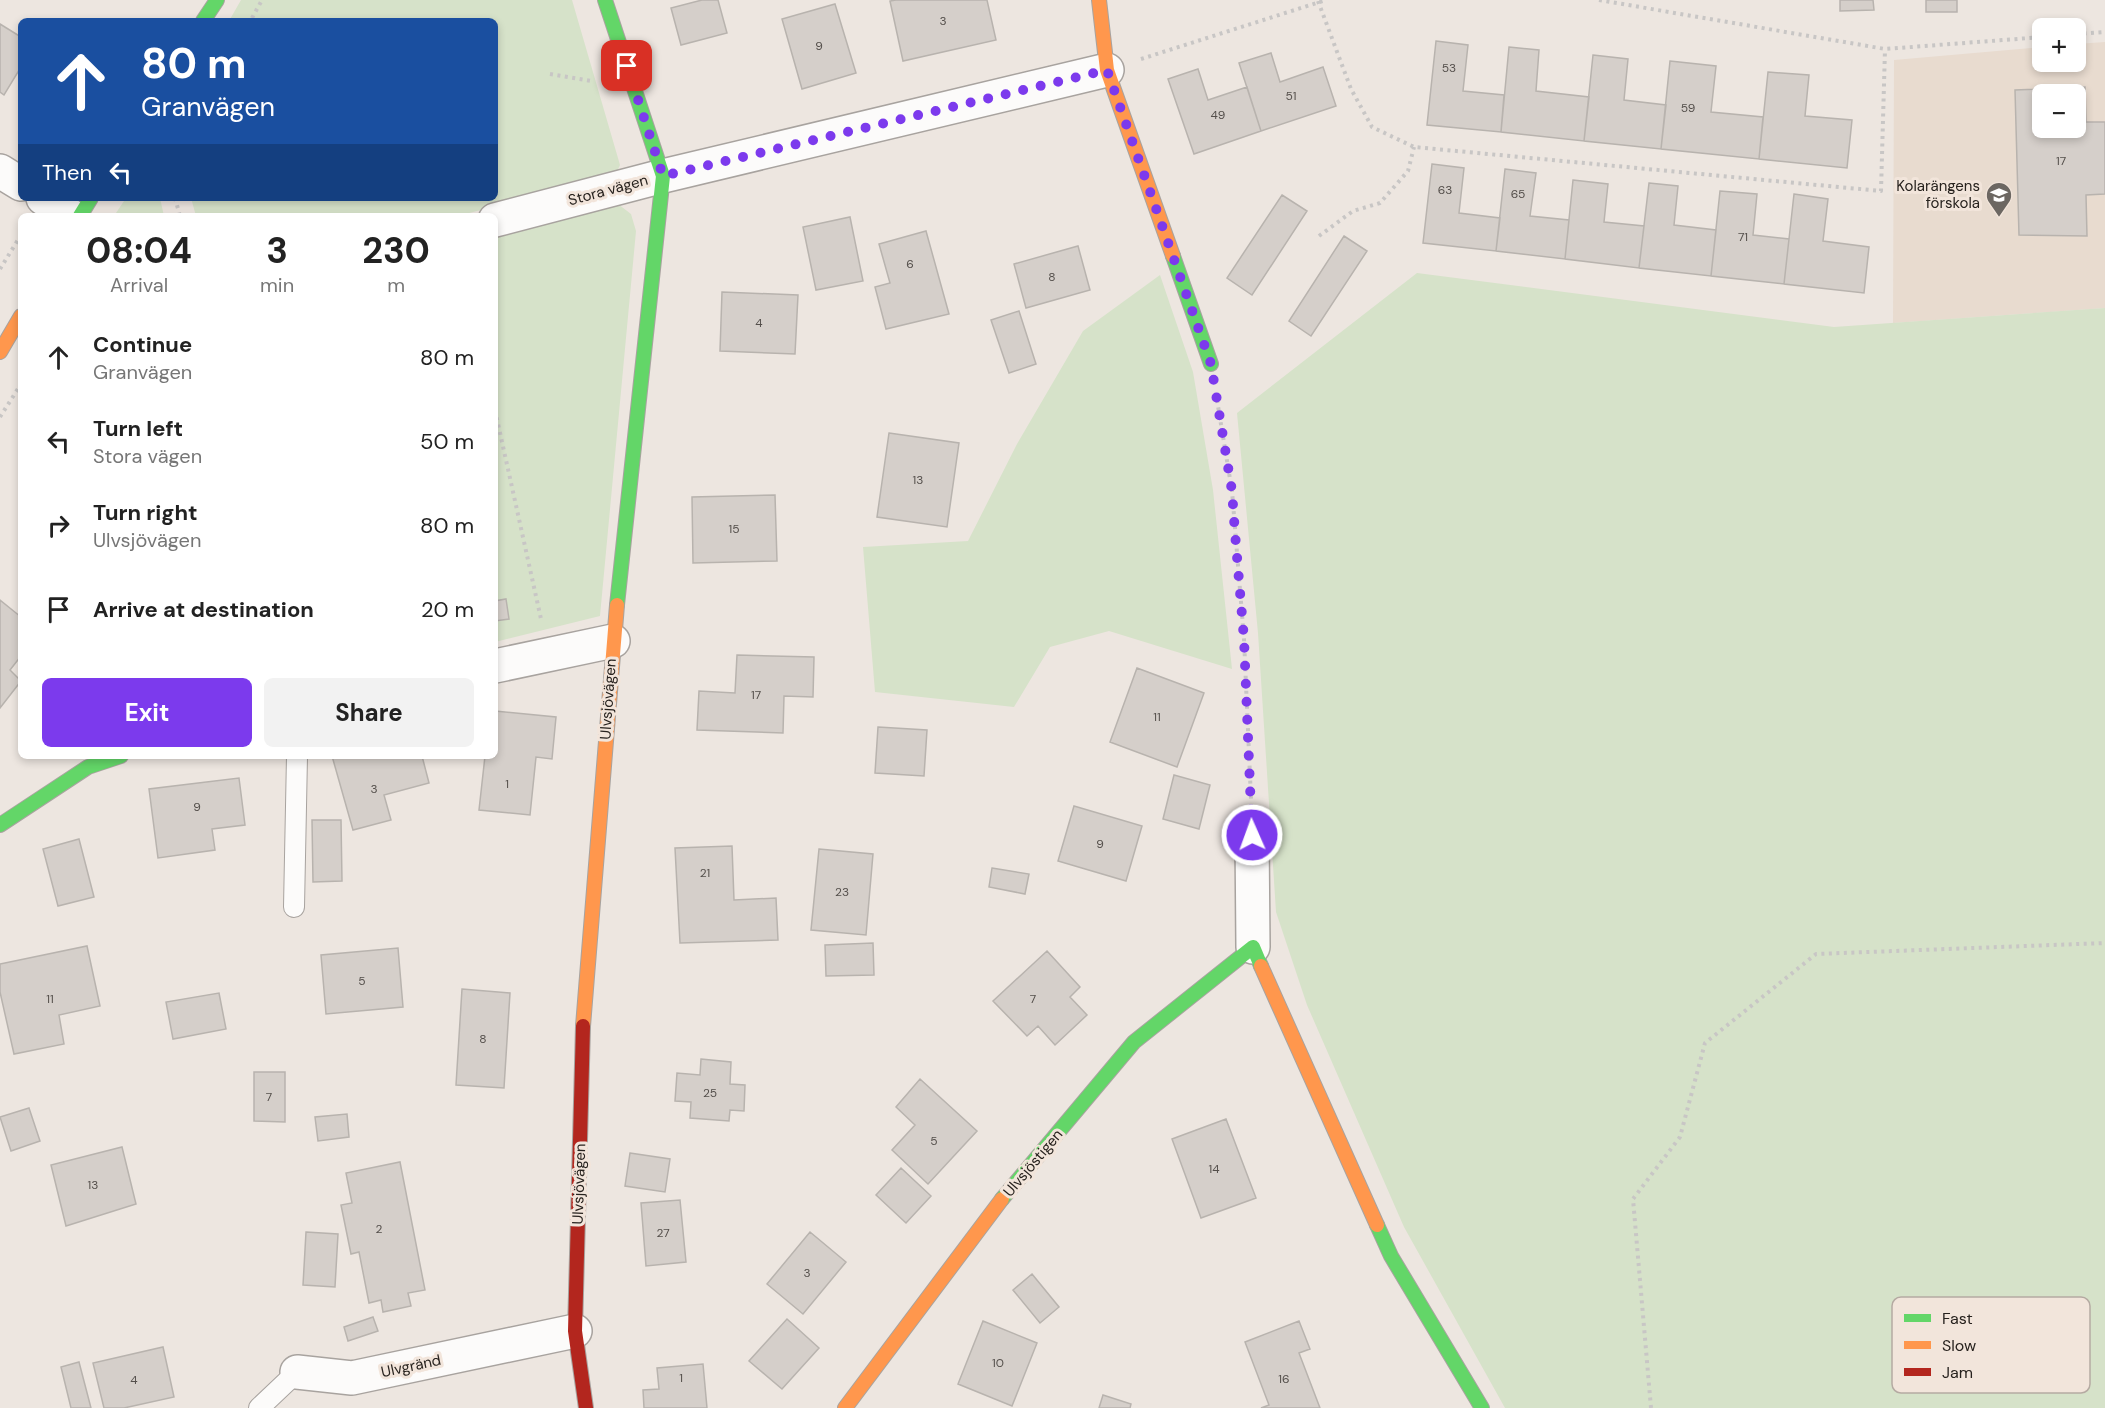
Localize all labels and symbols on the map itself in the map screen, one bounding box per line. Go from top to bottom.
house number: 3 [939,13,947,29]
house number: 9 [815,38,823,54]
pin [601,40,652,91]
house number: 53 [1442,60,1456,76]
house number: 51 [1285,88,1297,104]
house number: 59 [1681,100,1695,116]
house number: 49 [1211,107,1225,123]
house number: 17 [2056,153,2066,169]
street label: Stora vägen [566,170,650,210]
place label: Kolarängens förskola [1896,176,1980,213]
school or university icon: Kolarängens förskola [1984,180,2014,218]
house number: 63 [1438,182,1452,198]
house number: 65 [1511,186,1525,202]
house number: 71 [1738,229,1748,245]
house number: 6 [906,256,914,272]
house number: 8 [1048,269,1056,285]
house number: 4 [755,315,763,331]
house number: 13 [913,472,923,488]
house number: 15 [728,521,740,537]
street label: Ulvsjövägen [595,658,621,740]
house number: 17 [751,687,761,703]
house number: 11 [1153,709,1161,725]
house number: 1 [505,776,509,792]
house number: 3 [370,781,378,797]
house number: 9 [193,799,201,815]
position arrow [1220,803,1284,867]
house number: 9 [1096,836,1104,852]
house number: 21 [700,865,710,881]
house number: 23 [835,884,849,900]
house number: 5 [358,973,366,989]
house number: 11 [46,991,54,1007]
house number: 7 [1030,991,1036,1007]
house number: 8 [479,1031,487,1047]
house number: 25 [703,1085,717,1101]
house number: 7 [266,1089,272,1105]
street label: Ulvsjöstigen [999,1125,1067,1201]
house number: 5 [930,1133,938,1149]
street label: Ulvsjövägen [568,1143,590,1225]
house number: 14 [1208,1161,1220,1177]
house number: 13 [88,1177,98,1193]
house number: 2 [376,1221,383,1237]
house number: 27 [656,1225,670,1241]
house number: 3 [803,1265,811,1281]
legend [1892,1297,2090,1393]
text: Fast [1942,1308,1973,1329]
text: Slow [1942,1335,1976,1356]
street label: Ulvgränd [379,1350,443,1382]
house number: 10 [992,1355,1004,1371]
text: Jam [1942,1362,1973,1383]
house number: 1 [679,1370,683,1386]
house number: 16 [1278,1371,1290,1387]
house number: 4 [130,1372,138,1388]

